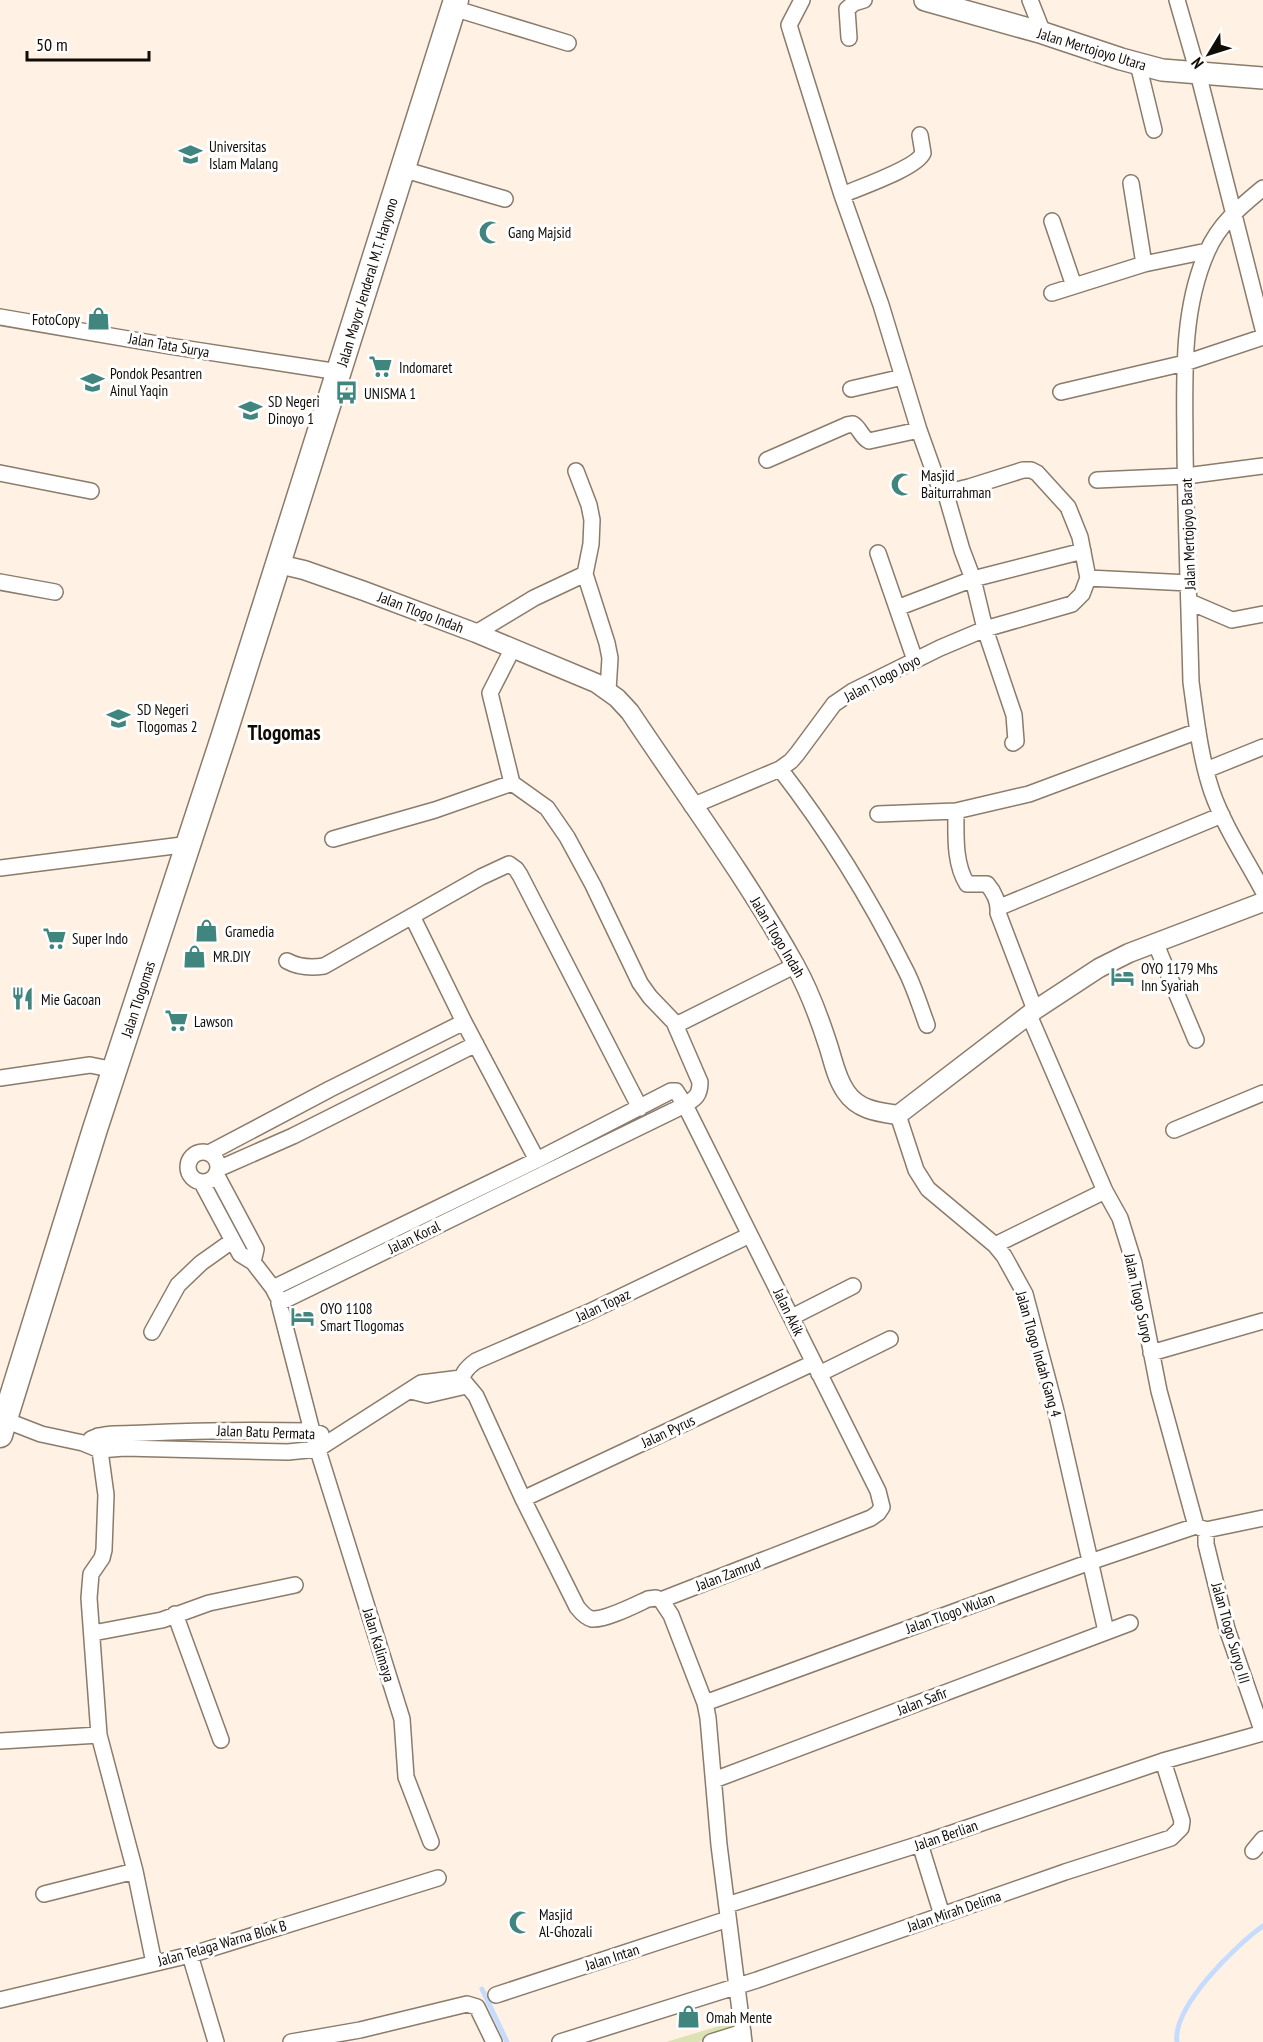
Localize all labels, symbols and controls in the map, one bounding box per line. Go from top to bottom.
street label: Jalan Mertojoyo Utara [1034,23,1149,75]
scale bar [27,24,148,62]
north arrow [1179,24,1239,84]
text: 50 m [36,33,68,56]
text: N [1187,54,1208,73]
place label: Universitas Islam Malang [209,137,278,173]
school or university icon: Universitas Islam Malang [178,142,204,168]
street label: Jalan Mayor Jenderal M.T. Haryono [332,195,402,370]
mosque icon: Gang Majsid [477,219,503,245]
place label: Gang Majsid [508,223,571,242]
shop icon: FotoCopy [85,306,111,332]
place label: FotoCopy [32,310,80,329]
street label: Jalan Tata Surya [126,328,211,361]
supermarket icon: Indomaret [368,354,394,380]
place label: Indomaret [399,358,452,377]
place label: Pondok Pesantren Ainul Yaqin [110,364,202,400]
school or university icon: Pondok Pesantren Ainul Yaqin [79,369,105,395]
bus stop icon: UNISMA 1 [333,380,359,406]
place label: UNISMA 1 [364,384,416,403]
place label: SD Negeri Dinoyo 1 [268,392,320,428]
school or university icon: SD Negeri Dinoyo 1 [237,397,263,423]
place label: Masjid Baiturrahman [921,466,991,502]
mosque icon: Masjid Baiturrahman [890,471,916,497]
street label: Jalan Mertojoyo Barat [1177,478,1199,591]
street label: Jalan Tlogo Indah [374,587,467,637]
street label: Jalan Tlogo Joyo [840,650,923,706]
place label: SD Negeri Tlogomas 2 [137,700,197,736]
school or university icon: SD Negeri Tlogomas 2 [106,705,132,731]
district label: Tlogomas [248,719,321,746]
street label: Jalan Tlogo Indah [746,892,809,981]
shop icon: Gramedia [194,918,220,944]
place label: Gramedia [225,922,274,941]
supermarket icon: Super Indo [41,925,67,951]
place label: Super Indo [72,929,128,948]
shop icon: MR.DIY [182,943,208,969]
place label: MR.DIY [213,947,251,966]
street label: Jalan Tlogomas [116,959,159,1040]
place label: OYO 1179 Mhs Inn Syariah [1141,959,1218,995]
hotel icon: OYO 1179 Mhs Inn Syariah [1110,964,1136,990]
restaurant icon: Mie Gacoan [10,986,36,1012]
place label: Mie Gacoan [41,990,101,1009]
supermarket icon: Lawson [163,1008,189,1034]
place label: Lawson [194,1012,233,1031]
street label: Jalan Koral [384,1216,444,1258]
street label: Jalan Tlogo Suryo [1120,1251,1158,1344]
street label: Jalan Topaz [572,1284,633,1326]
street label: Jalan Akik [769,1284,809,1339]
street label: Jalan Tlogo Indah Gang 4 [1012,1288,1066,1419]
place label: OYO 1108 Smart Tlogomas [320,1299,404,1335]
hotel icon: OYO 1108 Smart Tlogomas [289,1304,315,1330]
street label: Jalan Pyrus [637,1410,698,1452]
street label: Jalan Batu Permata [216,1421,315,1443]
street label: Jalan Zamrud [692,1553,763,1595]
street label: Jalan Tlogo Suryo III [1207,1579,1254,1686]
street label: Jalan Tlogo Wulan [902,1588,997,1638]
street label: Jalan Kalimaya [358,1605,399,1684]
street label: Jalan Safir [893,1683,950,1720]
street label: Jalan Berlian [911,1815,980,1855]
street label: Jalan Mirah Delima [904,1886,1004,1936]
place label: Masjid Al-Ghozali [539,1905,592,1941]
mosque icon: Masjid Al-Ghozali [508,1910,534,1936]
street label: Jalan Telaga Warna Blok B [155,1916,289,1971]
street label: Jalan Intan [582,1939,641,1975]
shop icon: Omah Mente [675,2004,701,2030]
place label: Omah Mente [706,2008,772,2027]

